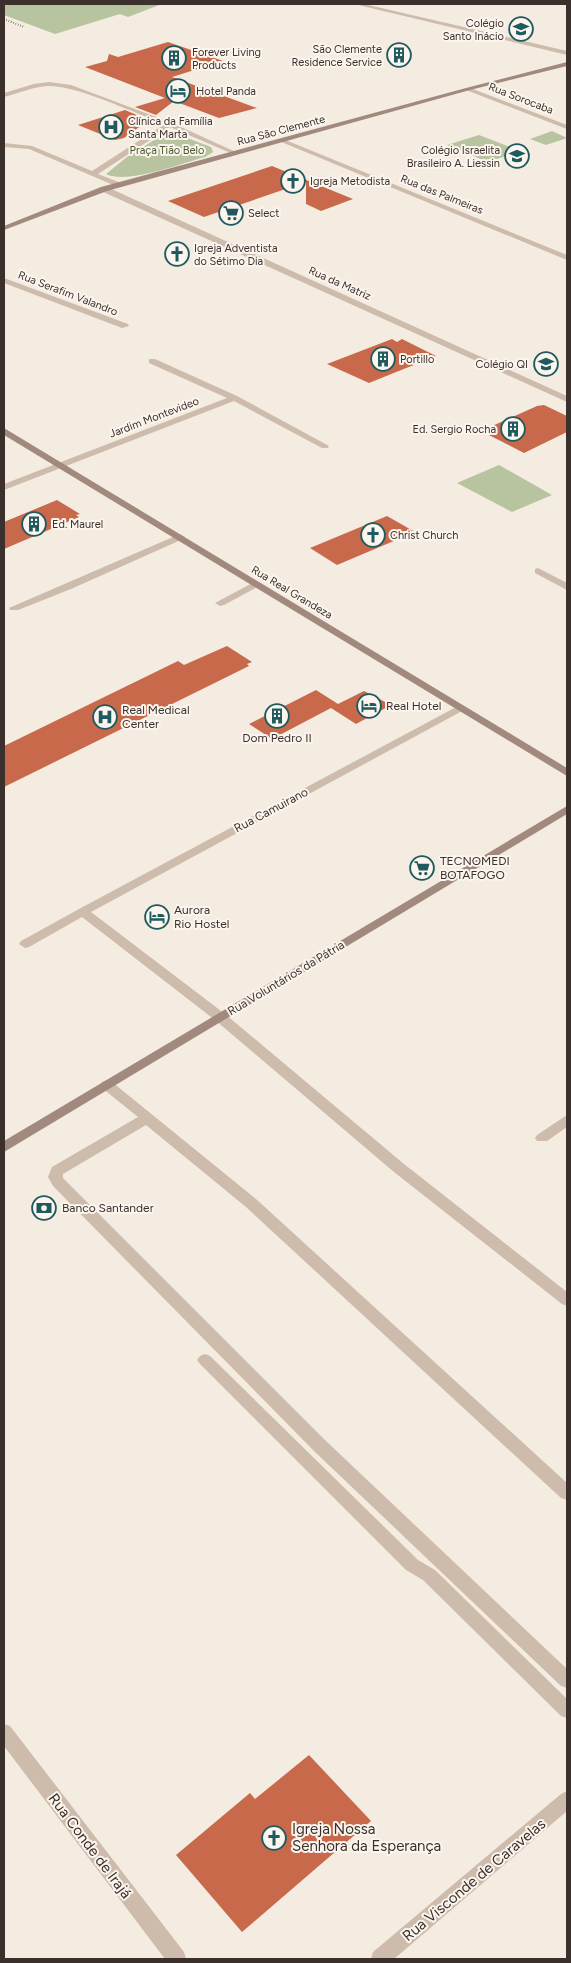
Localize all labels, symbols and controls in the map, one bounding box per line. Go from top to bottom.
school or university icon: Colégio Santo Inácio [508,16,534,42]
place label: Colégio Santo Inácio [443,17,504,43]
building icon: São Clemente Residence Service [386,42,412,68]
place label: São Clemente Residence Service [291,43,382,69]
building icon: Forever Living Products [161,45,187,71]
place label: Forever Living Products [192,46,261,72]
hotel icon: Hotel Panda [165,78,191,104]
street label: Rua Sorocaba [487,80,555,117]
place label: Hotel Panda [196,85,256,98]
street label: Rua São Clemente [236,112,327,149]
hospital icon: Clínica da Família Santa Marta [98,114,124,140]
place label: Clínica da Família Santa Marta [128,115,213,141]
school or university icon: Colégio Israelita Brasileiro A. Liessin [504,143,530,169]
park label: Praça Tião Belo [130,144,204,157]
place label: Colégio Israelita Brasileiro A. Liessin [407,144,500,170]
church icon: Igreja Metodista [280,168,306,194]
street label: Rua das Palmeiras [399,172,485,217]
place label: Igreja Metodista [310,175,390,188]
supermarket icon: Select [218,200,244,226]
place label: Select [248,207,279,220]
church icon: Igreja Adventista do Sétimo Dia [164,241,190,267]
place label: Igreja Adventista do Sétimo Dia [194,242,278,268]
street label: Rua da Matriz [307,264,373,303]
street label: Rua Serafim Valandro [16,268,119,318]
building icon: Portillo [370,346,396,372]
school or university icon: Colégio QI [533,351,559,377]
place label: Portillo [400,353,434,366]
place label: Colégio QI [476,358,528,371]
street label: Jardim Montevideo [108,394,201,441]
building icon: Ed. Sergio Rocha [500,416,526,442]
place label: Ed. Sergio Rocha [412,423,496,436]
building icon: Ed. Maurel [21,511,47,537]
place label: Ed. Maurel [52,518,103,531]
church icon: Christ Church [360,522,386,548]
place label: Christ Church [390,529,458,542]
street label: Rua Real Grandeza [249,563,335,622]
hotel icon: Real Hotel [356,693,382,719]
place label: Real Hotel [386,699,441,713]
place label: Real Medical Center [122,703,190,731]
building icon: Dom Pedro II [264,703,290,729]
hospital icon: Real Medical Center [92,704,118,730]
place label: Dom Pedro II [242,731,312,745]
street label: Rua Camuirano [232,785,310,835]
place label: TECNOMEDI BOTAFOGO [440,854,510,882]
supermarket icon: TECNOMEDI BOTAFOGO [409,855,435,881]
place label: Aurora Rio Hostel [174,903,229,931]
hotel icon: Aurora Rio Hostel [144,904,170,930]
street label: Rua Voluntários da Pátria [225,938,347,1018]
bank icon: Banco Santander [31,1195,57,1221]
place label: Banco Santander [62,1201,154,1215]
street label: Rua Conde de Irajá [45,1790,135,1902]
street label: Rua Visconde de Caravelas [399,1815,549,1945]
place label: Igreja Nossa Senhora da Esperança [292,1820,441,1855]
church icon: Igreja Nossa Senhora da Esperança [261,1825,287,1851]

